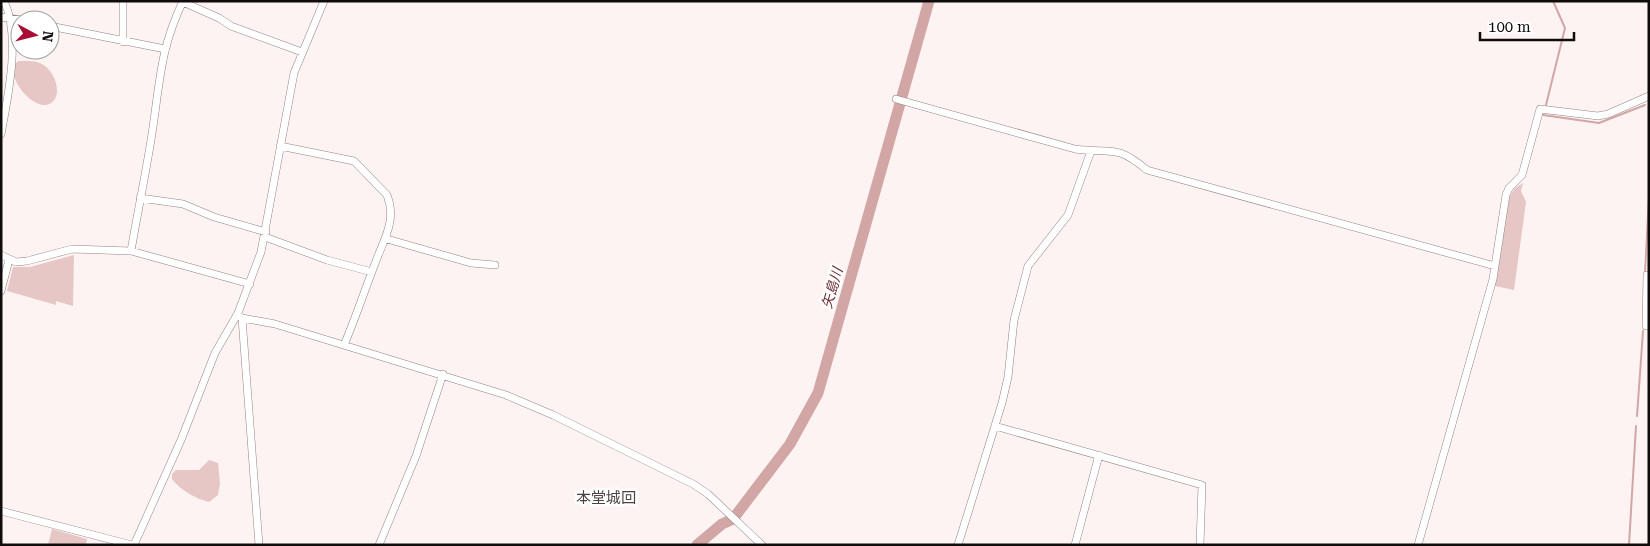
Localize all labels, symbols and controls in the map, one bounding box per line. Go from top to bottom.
north arrow [10,10,60,60]
scale bar [1480,10,1574,42]
text: 100 m [1488,18,1531,36]
text: N [39,30,57,43]
water label: 矢島川 [819,264,846,310]
district label: 本堂城回 [576,489,636,507]

